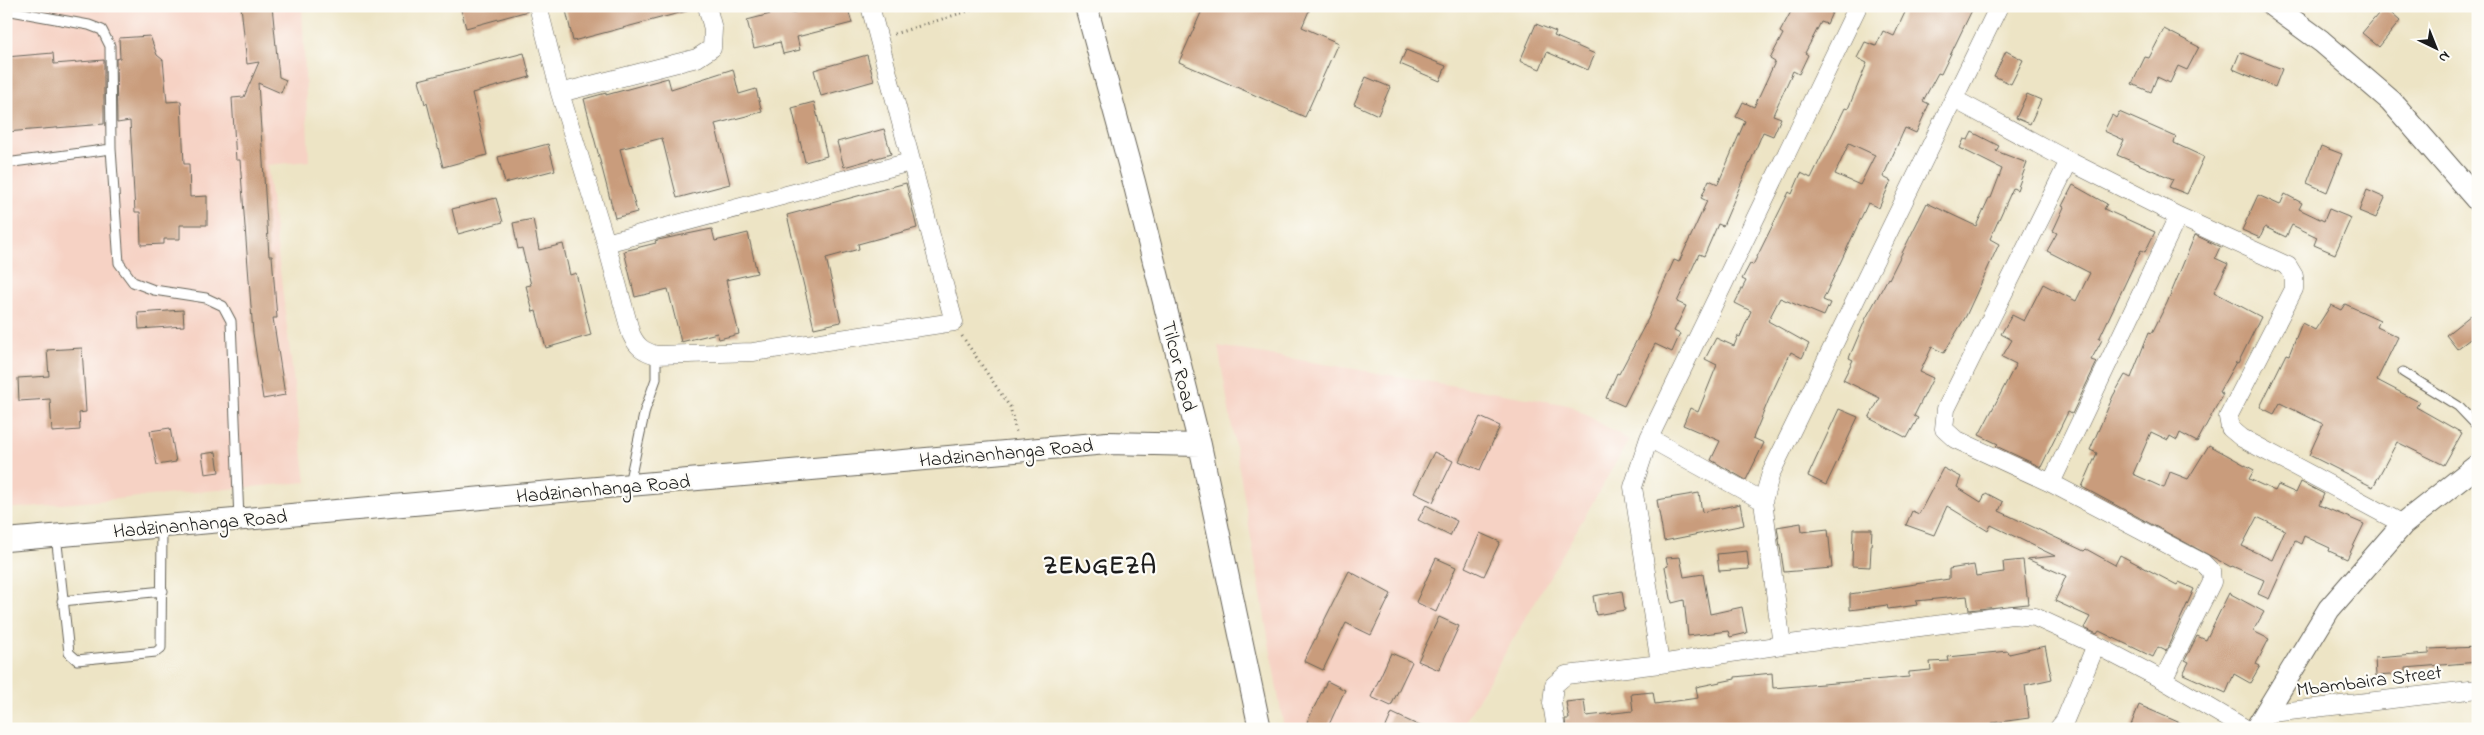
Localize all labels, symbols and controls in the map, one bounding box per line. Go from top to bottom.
north arrow [2412,22,2462,72]
text: N [2433,46,2454,67]
street label: Tilcor Road [1152,318,1203,415]
street label: Hadzinanhanga Road [918,432,1095,478]
street label: Hadzinanhanga Road [515,468,692,514]
street label: Hadzinanhanga Road [112,503,289,549]
district label: ZENGEZA [1043,549,1157,585]
street label: Mbambaira Street [2295,659,2444,706]

